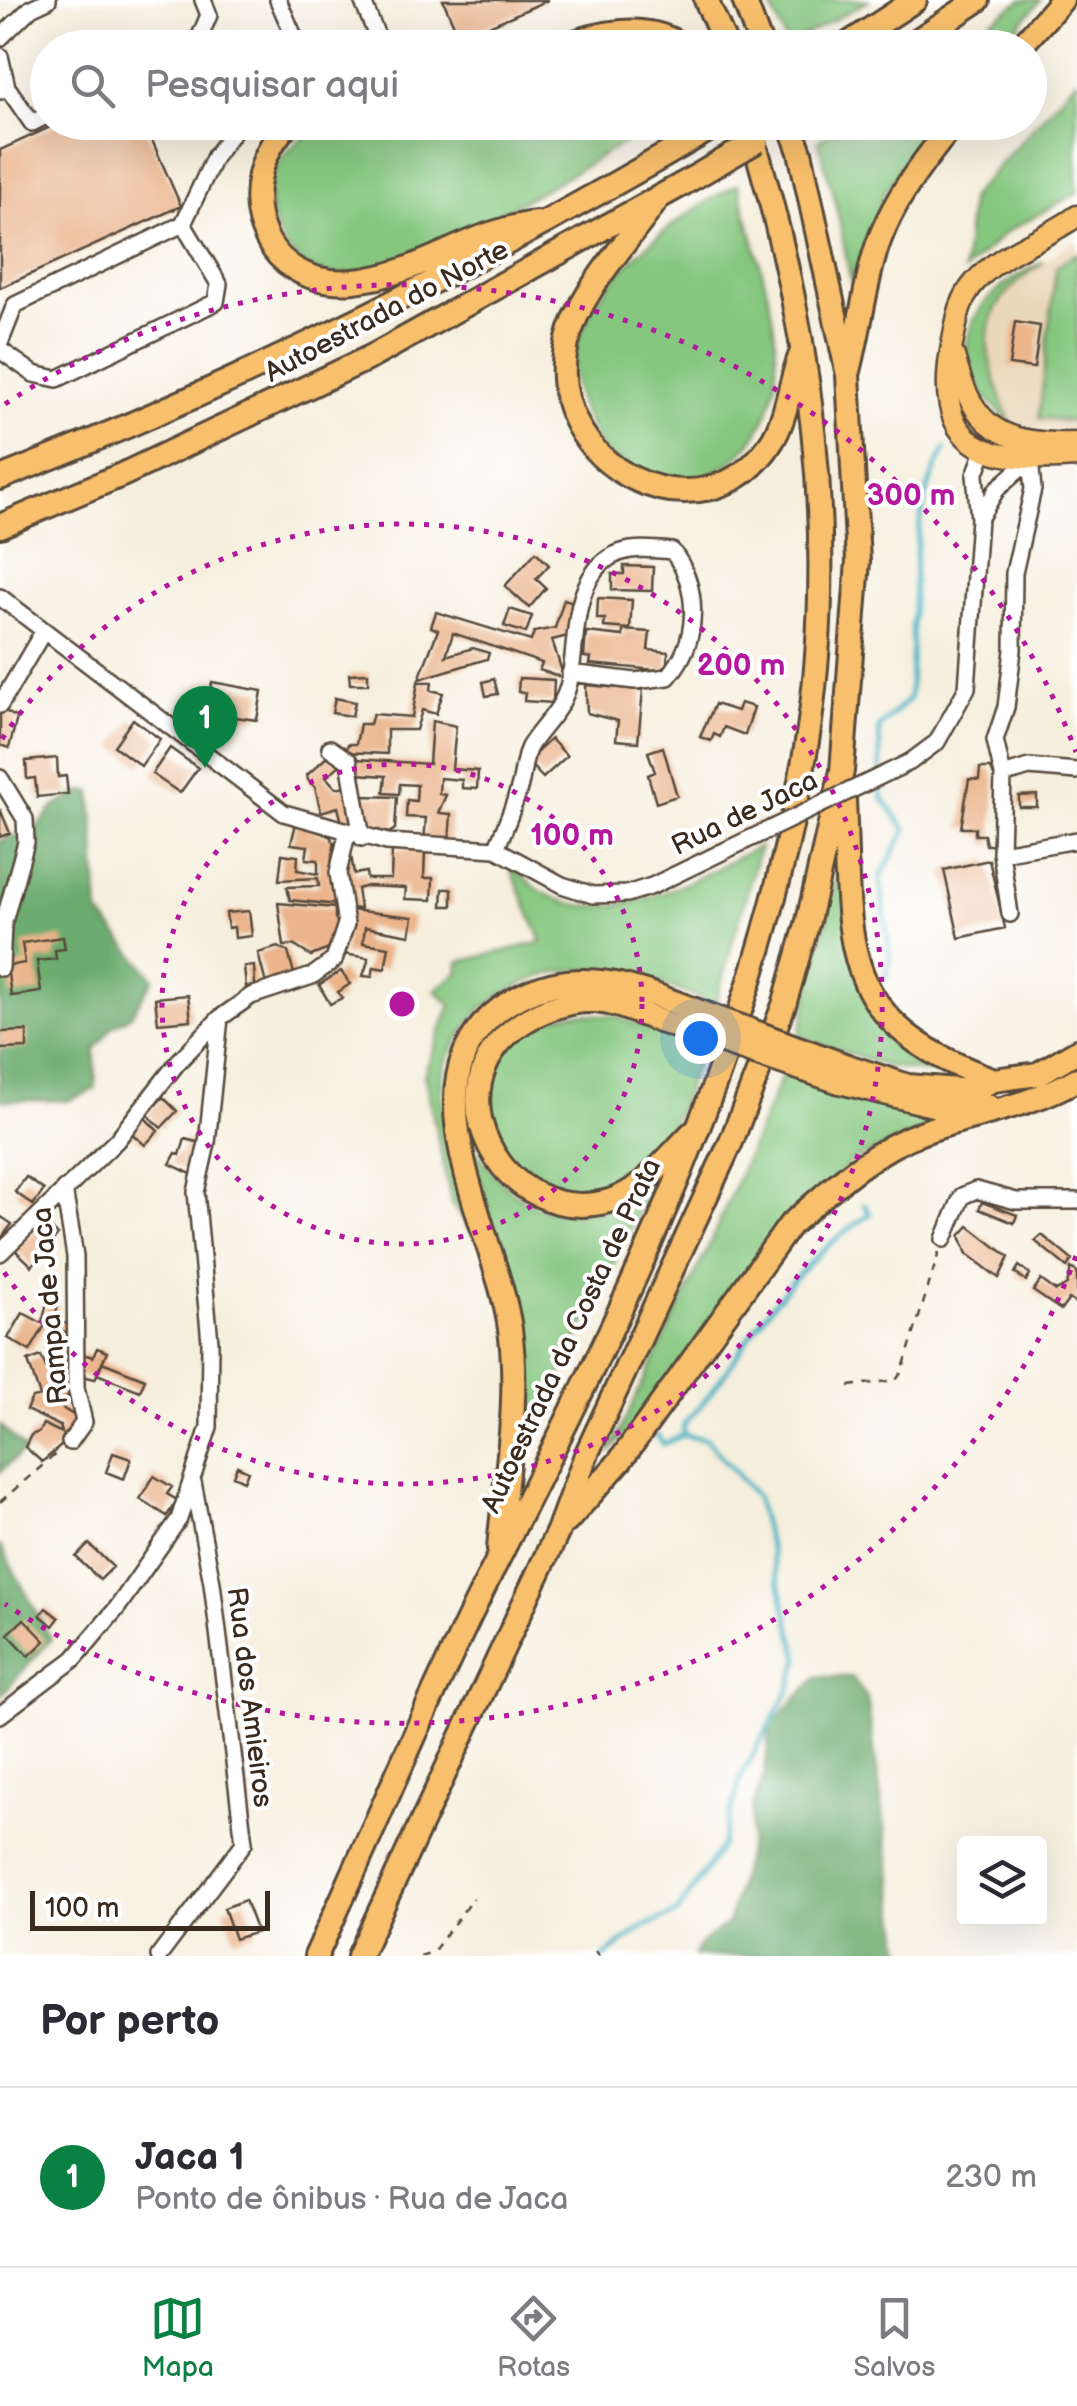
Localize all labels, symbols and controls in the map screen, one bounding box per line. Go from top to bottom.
search box [30,30,1047,140]
icon: search [65,58,120,113]
text: Pesquisar aqui [145,63,399,108]
street label: Autoestrada do Norte [259,233,514,390]
text: 300 m [867,478,955,514]
text: 200 m [697,648,785,684]
pin: 1 [172,686,238,768]
street label: Rua de Jaca [666,764,823,863]
text: 100 m [530,818,614,854]
centre of rings [384,986,420,1022]
your location [675,1013,726,1064]
street label: Autoestrada da Costa de Prata [475,1153,668,1518]
street label: Rampa de Jaca [25,1206,76,1406]
street label: Rua dos Amieiros [220,1585,279,1809]
map controls [957,1836,1047,1926]
button: layers [957,1836,1047,1926]
scale bar [30,1886,270,1930]
text: 100 m [45,1892,119,1925]
text: Por perto [40,1996,219,2047]
text: Jaca 1 [135,2135,245,2180]
text: 1 [66,2158,79,2197]
text: 230 m [945,2158,1037,2197]
text: Ponto de ônibus · Rua de Jaca [135,2180,568,2219]
tab: Mapa [142,2291,214,2384]
tab: Rotas [497,2291,570,2384]
tab: Salvos [853,2291,935,2384]

